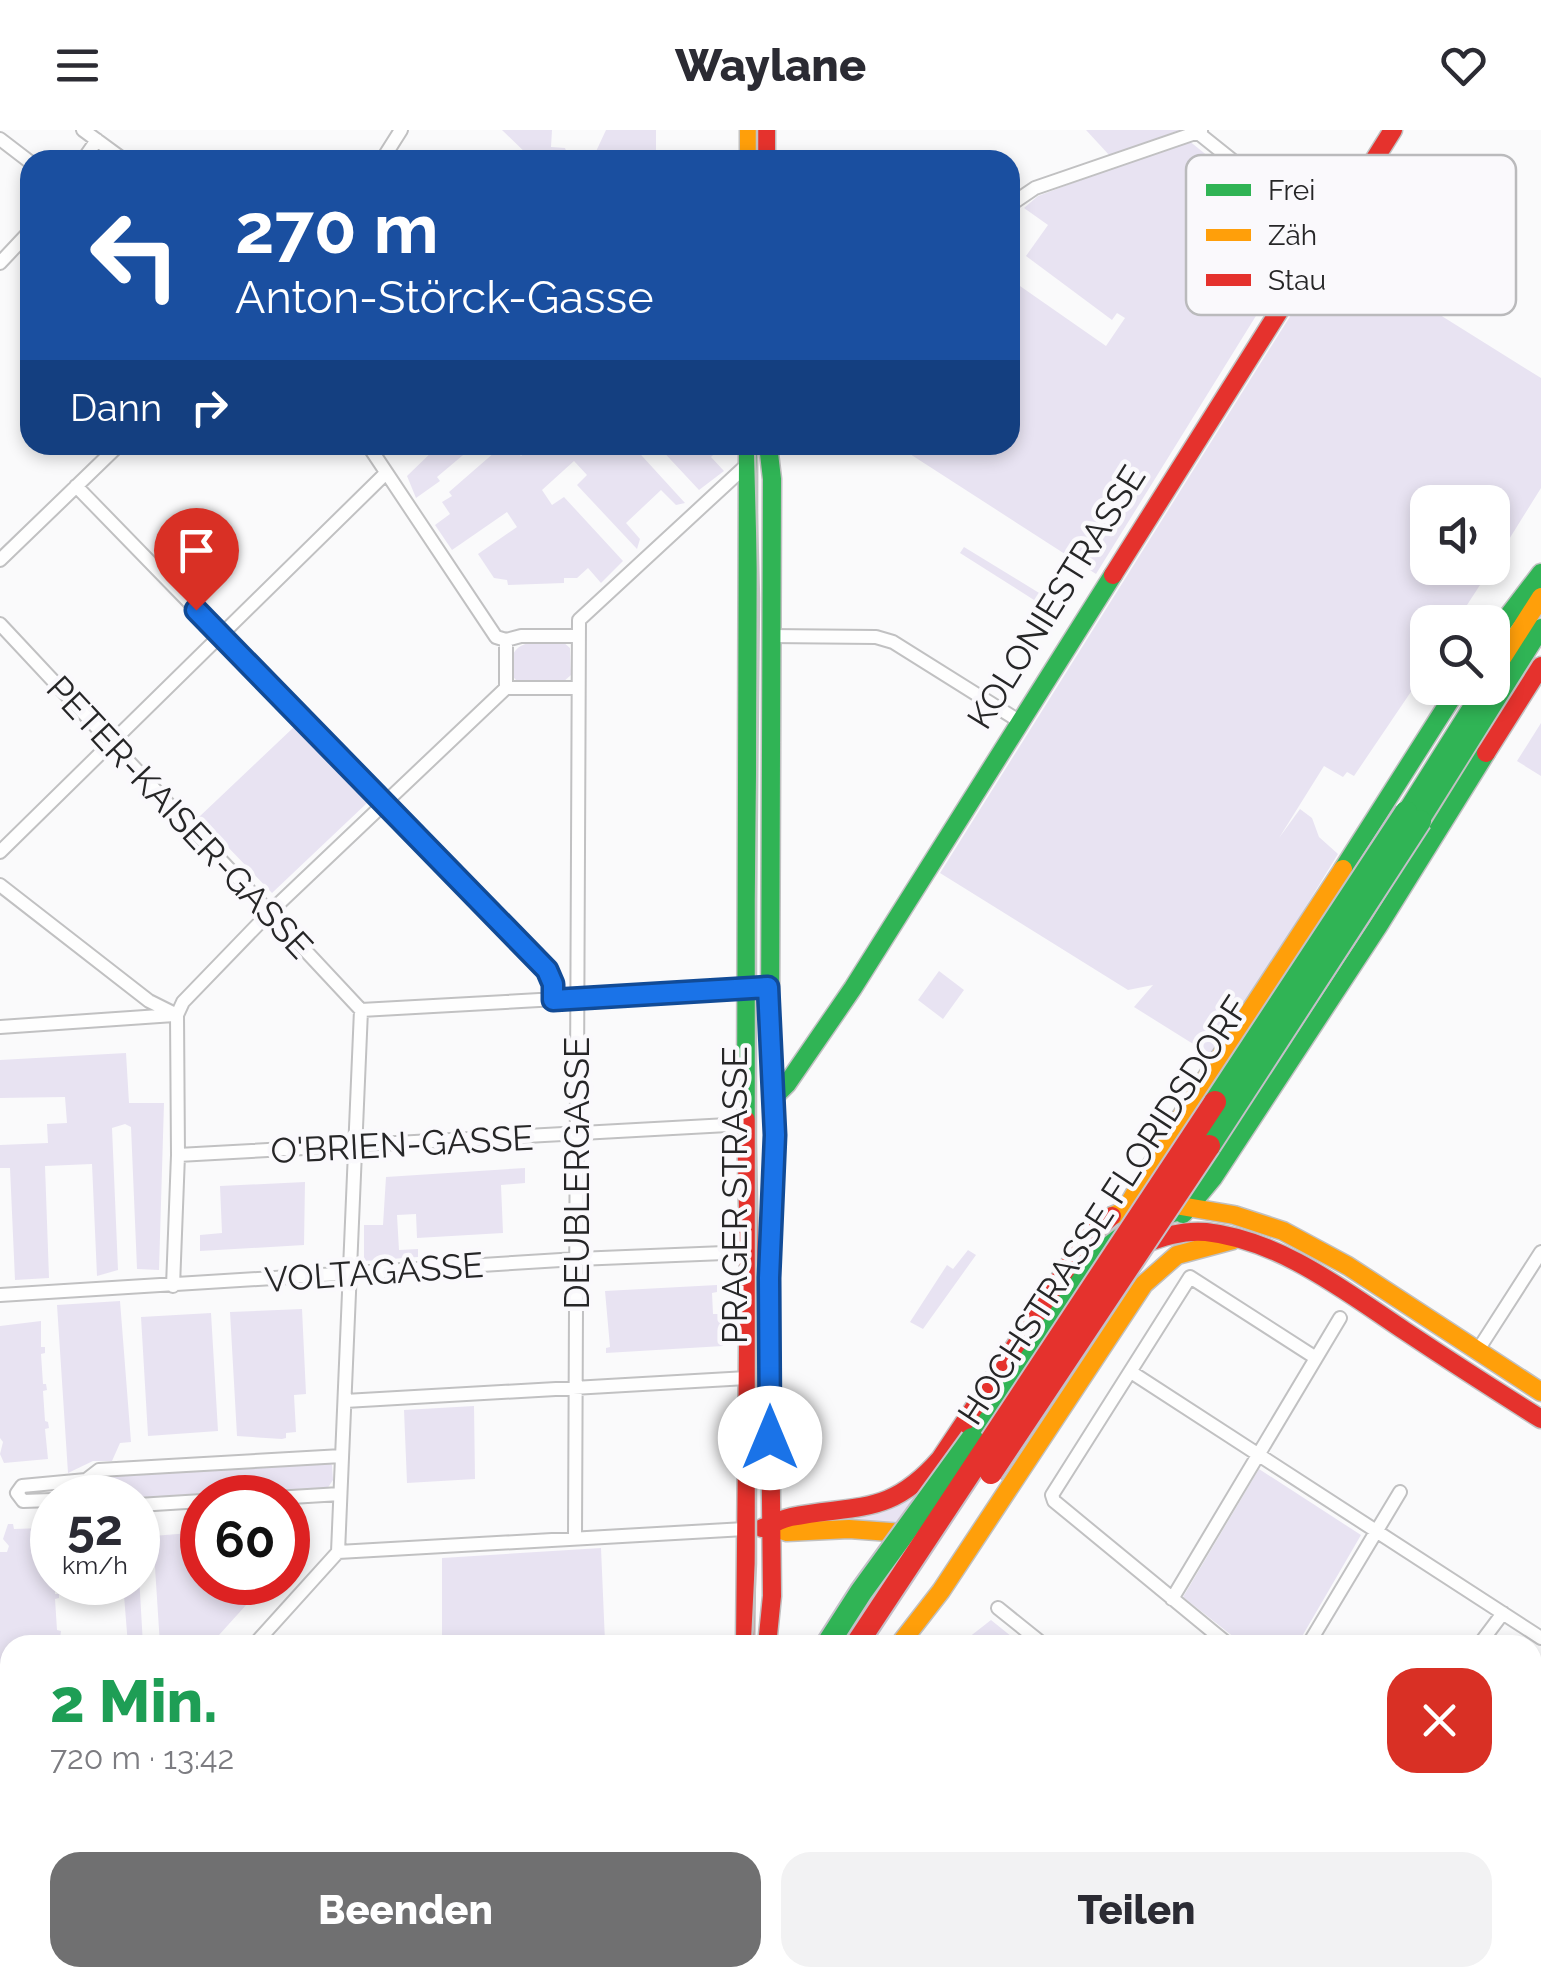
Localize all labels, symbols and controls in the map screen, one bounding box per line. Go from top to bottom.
icon: menu [50,38,105,93]
icon: heart [1436,38,1491,93]
text: Waylane [675,39,866,92]
legend [1186,155,1516,315]
text: Frei [1268,174,1315,207]
text: 270 m [235,187,439,269]
icon: left [70,190,200,320]
text: Zäh [1268,219,1317,252]
text: Stau [1268,264,1326,297]
text: Anton-Störck-Gasse [235,271,654,324]
icon: right [182,380,237,435]
text: Dann [70,385,162,430]
street label: KOLONIESTRASSE [959,458,1153,736]
map controls [1410,485,1510,705]
button: sound [1410,485,1510,585]
pin [154,508,239,611]
icon: arrive [169,523,224,578]
button: search [1410,605,1510,705]
street label: PETER-KAISER-GASSE [39,668,321,966]
street label: HOCHSTRASSE FLORIDSDORF [949,988,1257,1432]
street label: DEUBLERGASSE [556,1037,597,1309]
street label: PRAGER STRASSE [714,1046,755,1344]
street label: O'BRIEN-GASSE [269,1117,535,1171]
street label: VOLTAGASSE [263,1244,485,1300]
position arrow [718,1386,822,1490]
speed limit sign: 60 [180,1475,310,1605]
text: 52 [67,1498,123,1557]
text: km/h [62,1550,128,1580]
text: 2 Min. [50,1666,218,1736]
button: close [1387,1668,1492,1773]
text: 720 m · 13:42 [50,1739,234,1776]
button: Beenden [50,1852,761,1967]
button: Teilen [781,1852,1492,1967]

